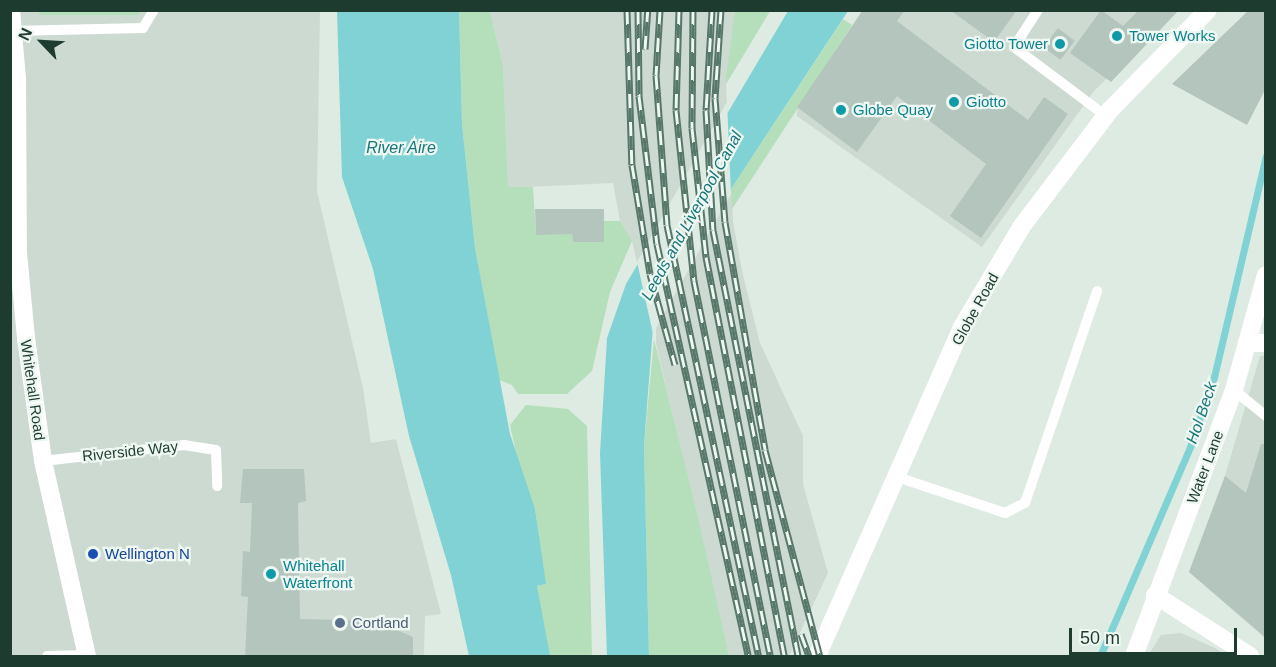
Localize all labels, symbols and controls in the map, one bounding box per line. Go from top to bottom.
north arrow [12,12,72,72]
text: N [15,25,35,43]
place label: Tower Works [1129,27,1215,45]
marker: Tower Works [1110,29,1124,43]
place label: Giotto Tower [964,35,1048,53]
marker: Giotto Tower [1053,37,1067,51]
place label: Giotto [966,93,1006,111]
marker: Giotto [947,95,961,109]
place label: Globe Quay [853,101,933,119]
marker: Globe Quay [834,103,848,117]
water label: Leeds and Liverpool Canal [637,128,747,304]
water label: River Aire [366,138,436,158]
street label: Globe Road [948,270,1002,348]
street label: Whitehall Road [17,338,49,442]
water label: Hol Beck [1183,380,1221,446]
street label: Water Lane [1183,428,1227,506]
street label: Riverside Way [81,437,179,465]
place label: Wellington N [105,545,190,563]
marker: Wellington N [86,547,100,561]
place label: Whitehall Waterfront [283,556,352,591]
marker: Whitehall Waterfront [264,567,278,581]
place label: Cortland [352,614,409,632]
marker: Cortland [333,616,347,630]
scale bar [1072,616,1240,654]
text: 50 m [1080,628,1120,648]

